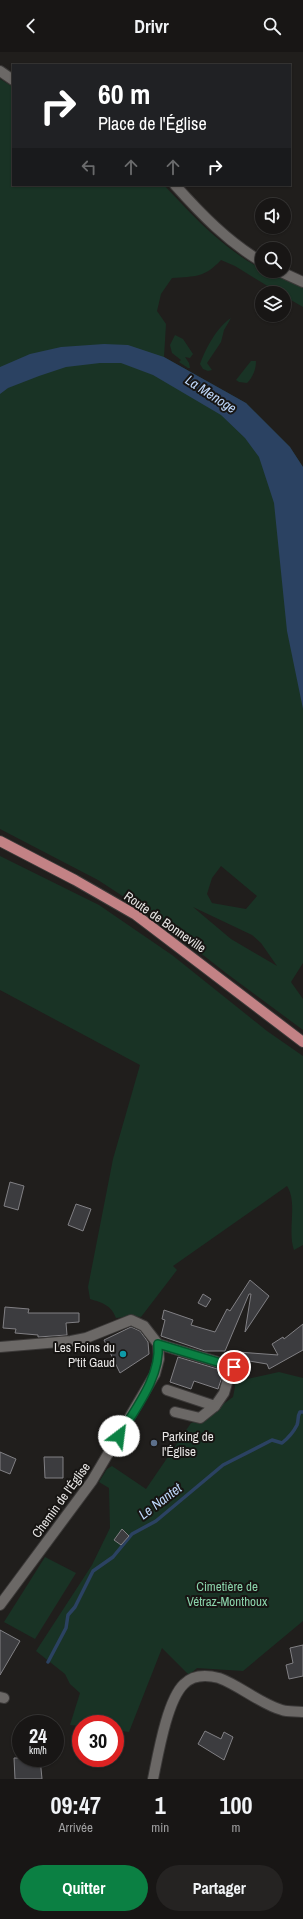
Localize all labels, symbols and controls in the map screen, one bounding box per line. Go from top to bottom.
text: Drivr [134,14,169,39]
icon: back [20,15,42,37]
icon: search [261,15,283,37]
text: 60 m [98,75,150,113]
icon: right [32,80,84,132]
text: Place de l'Église [98,111,207,136]
icon: left [78,156,100,178]
icon: ahead [120,156,142,178]
icon: ahead [162,156,184,178]
icon: right [204,156,226,178]
map controls [255,198,291,322]
button: sound [255,198,291,234]
button: search [255,242,291,278]
button: layers [255,286,291,322]
water label: La Menoge [182,371,240,417]
street label: Route de Bonneville [121,888,209,957]
place label: Les Foins du P'tit Gaud [54,1339,115,1371]
marker: Les Foins du P'tit Gaud [118,1349,128,1359]
pin [217,1350,251,1384]
icon: arrive [223,1356,245,1378]
position arrow [98,1415,140,1457]
place label: Parking de l'Église [162,1428,214,1460]
marker: Parking de l'Église [149,1438,159,1448]
street label: Chemin de l'Église [28,1459,94,1541]
water label: Le Nantet [135,1478,186,1523]
park label: Cimetière de Vétraz-Monthoux [187,1578,268,1610]
speed limit sign: 30 [72,1715,124,1767]
text: 24 [29,1722,47,1749]
text: km/h [29,1744,47,1757]
text: 09:47 [51,1789,101,1821]
text: 1 [155,1789,166,1821]
text: 100 [220,1789,252,1821]
text: Arrivée [58,1819,93,1836]
text: min [151,1819,169,1836]
text: m [232,1819,240,1836]
button: Quitter [20,1865,148,1911]
button: Partager [156,1865,283,1911]

